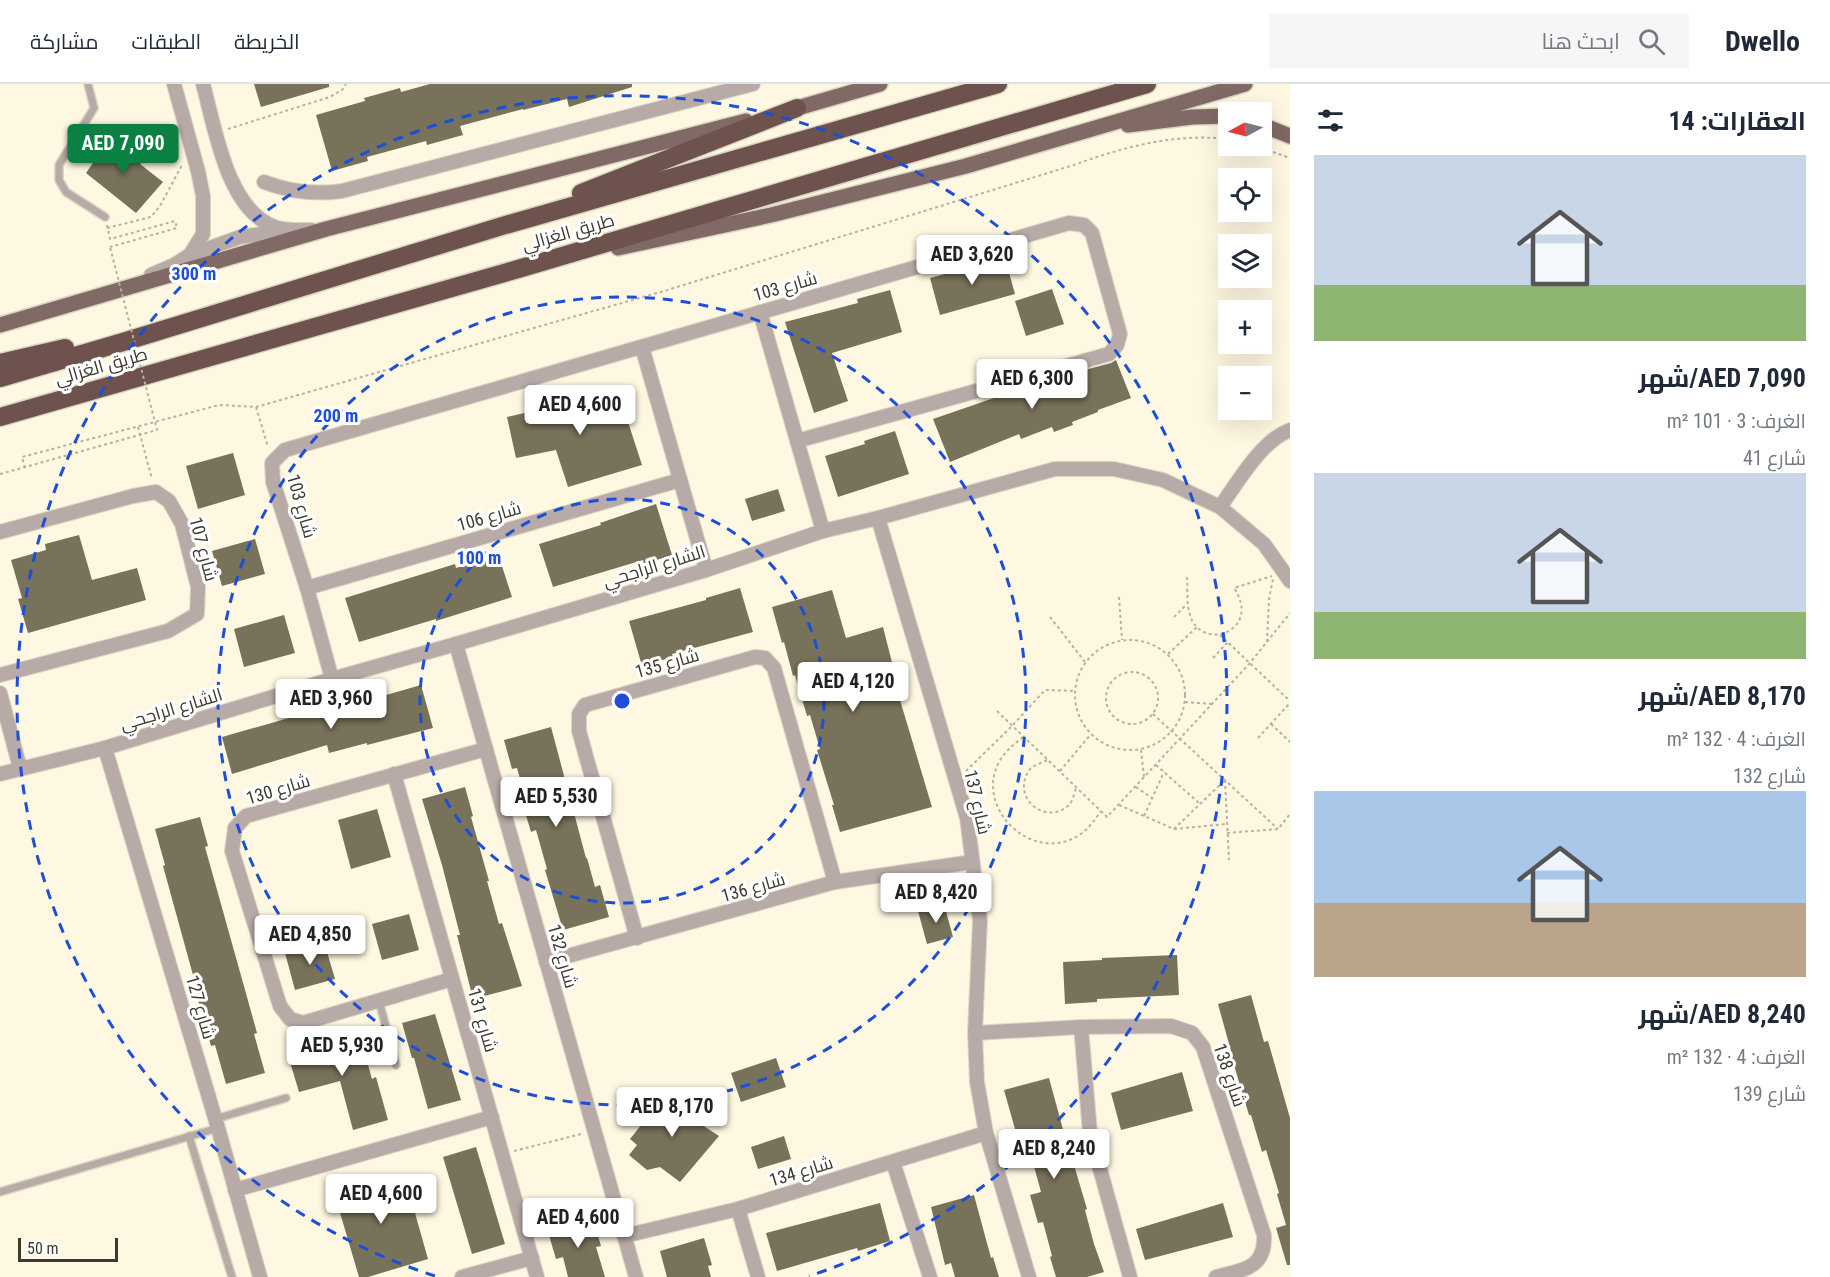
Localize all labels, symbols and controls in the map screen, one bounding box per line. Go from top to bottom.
search box [1269,14,1689,68]
icon: search [1635,25,1668,58]
text: Dwello [1725,25,1800,58]
text: ابحث هنا [1541,29,1620,54]
text: مشاركة [30,30,99,54]
text: الطبقات [132,30,201,54]
text: الخريطة [234,30,300,54]
north arrow [1218,102,1272,156]
map controls [1218,102,1272,420]
icon: filters [1314,104,1347,137]
text: العقارات: 14 [1668,106,1806,136]
pin: AED 7,090 [54,124,192,175]
text: AED 7,090 [82,131,165,155]
button: locate [1218,168,1272,222]
icon: home [1506,194,1614,302]
street label: طريق الغزالي [519,209,618,259]
button: layers [1218,234,1272,288]
pin: AED 3,620 [903,235,1041,286]
text: AED 3,620 [931,242,1014,266]
text: 300 m [172,263,216,284]
street label: شارع 103 [751,267,820,307]
button: + [1218,300,1272,354]
street label: طريق الغزالي [52,343,151,393]
pin: AED 6,300 [963,359,1101,410]
text: AED 7,090/شهر [1639,363,1806,393]
text: AED 6,300 [991,366,1074,390]
button: − [1218,366,1272,420]
pin: AED 4,600 [511,385,649,436]
text: AED 4,600 [539,392,622,416]
text: 200 m [314,405,358,426]
text: الغرف: 3 · 101 m² [1667,409,1806,433]
text: شارع 41 [1743,446,1806,470]
street label: شارع 103 [281,472,321,541]
street label: شارع 106 [455,497,524,537]
icon: home [1506,512,1614,620]
street label: شارع 107 [183,515,223,584]
street label: الشارع الراجحي [600,540,709,595]
text: 100 m [457,547,501,568]
street label: شارع 135 [633,644,702,684]
pin: AED 4,120 [784,662,922,713]
text: AED 4,120 [812,669,895,693]
pin: AED 3,960 [262,679,400,730]
text: AED 8,170/شهر [1639,681,1806,711]
street label: الشارع الراجحي [117,683,226,738]
text: AED 3,960 [290,686,373,710]
centre of rings [612,691,632,711]
text: الغرف: 4 · 132 m² [1667,727,1806,751]
text: شارع 132 [1733,764,1806,788]
street label: شارع 137 [958,768,996,837]
street label: شارع 130 [244,769,313,811]
pin: AED 5,530 [487,777,625,828]
text: AED 5,530 [515,784,598,808]
icon: home [1506,830,1614,938]
street label: شارع 136 [719,868,788,908]
pin: AED 8,420 [867,873,1005,924]
text: AED 8,420 [895,880,978,904]
pin: AED 4,850 [241,915,379,966]
text: AED 4,850 [269,922,352,946]
street label: شارع 132 [542,922,582,991]
street label: شارع 127 [180,973,220,1042]
street label: شارع 131 [462,986,502,1055]
text: AED 8,240/شهر [1639,999,1806,1029]
pin: AED 5,930 [273,1026,411,1077]
text: AED 5,930 [301,1033,384,1057]
street label: شارع 138 [1207,1041,1251,1110]
text: الغرف: 4 · 132 m² [1667,1045,1806,1069]
text: شارع 139 [1733,1082,1806,1106]
pin: AED 8,170 [603,1087,741,1138]
text: AED 8,170 [631,1094,714,1118]
pin: AED 8,240 [985,1129,1123,1180]
text: AED 8,240 [1013,1136,1096,1160]
street label: شارع 134 [767,1151,836,1193]
pin: AED 4,600 [312,1174,450,1225]
text: AED 4,600 [340,1181,423,1205]
pin: AED 4,600 [509,1198,647,1249]
text: AED 4,600 [537,1205,620,1229]
scale bar [18,1235,118,1262]
text: 50 m [27,1239,59,1258]

